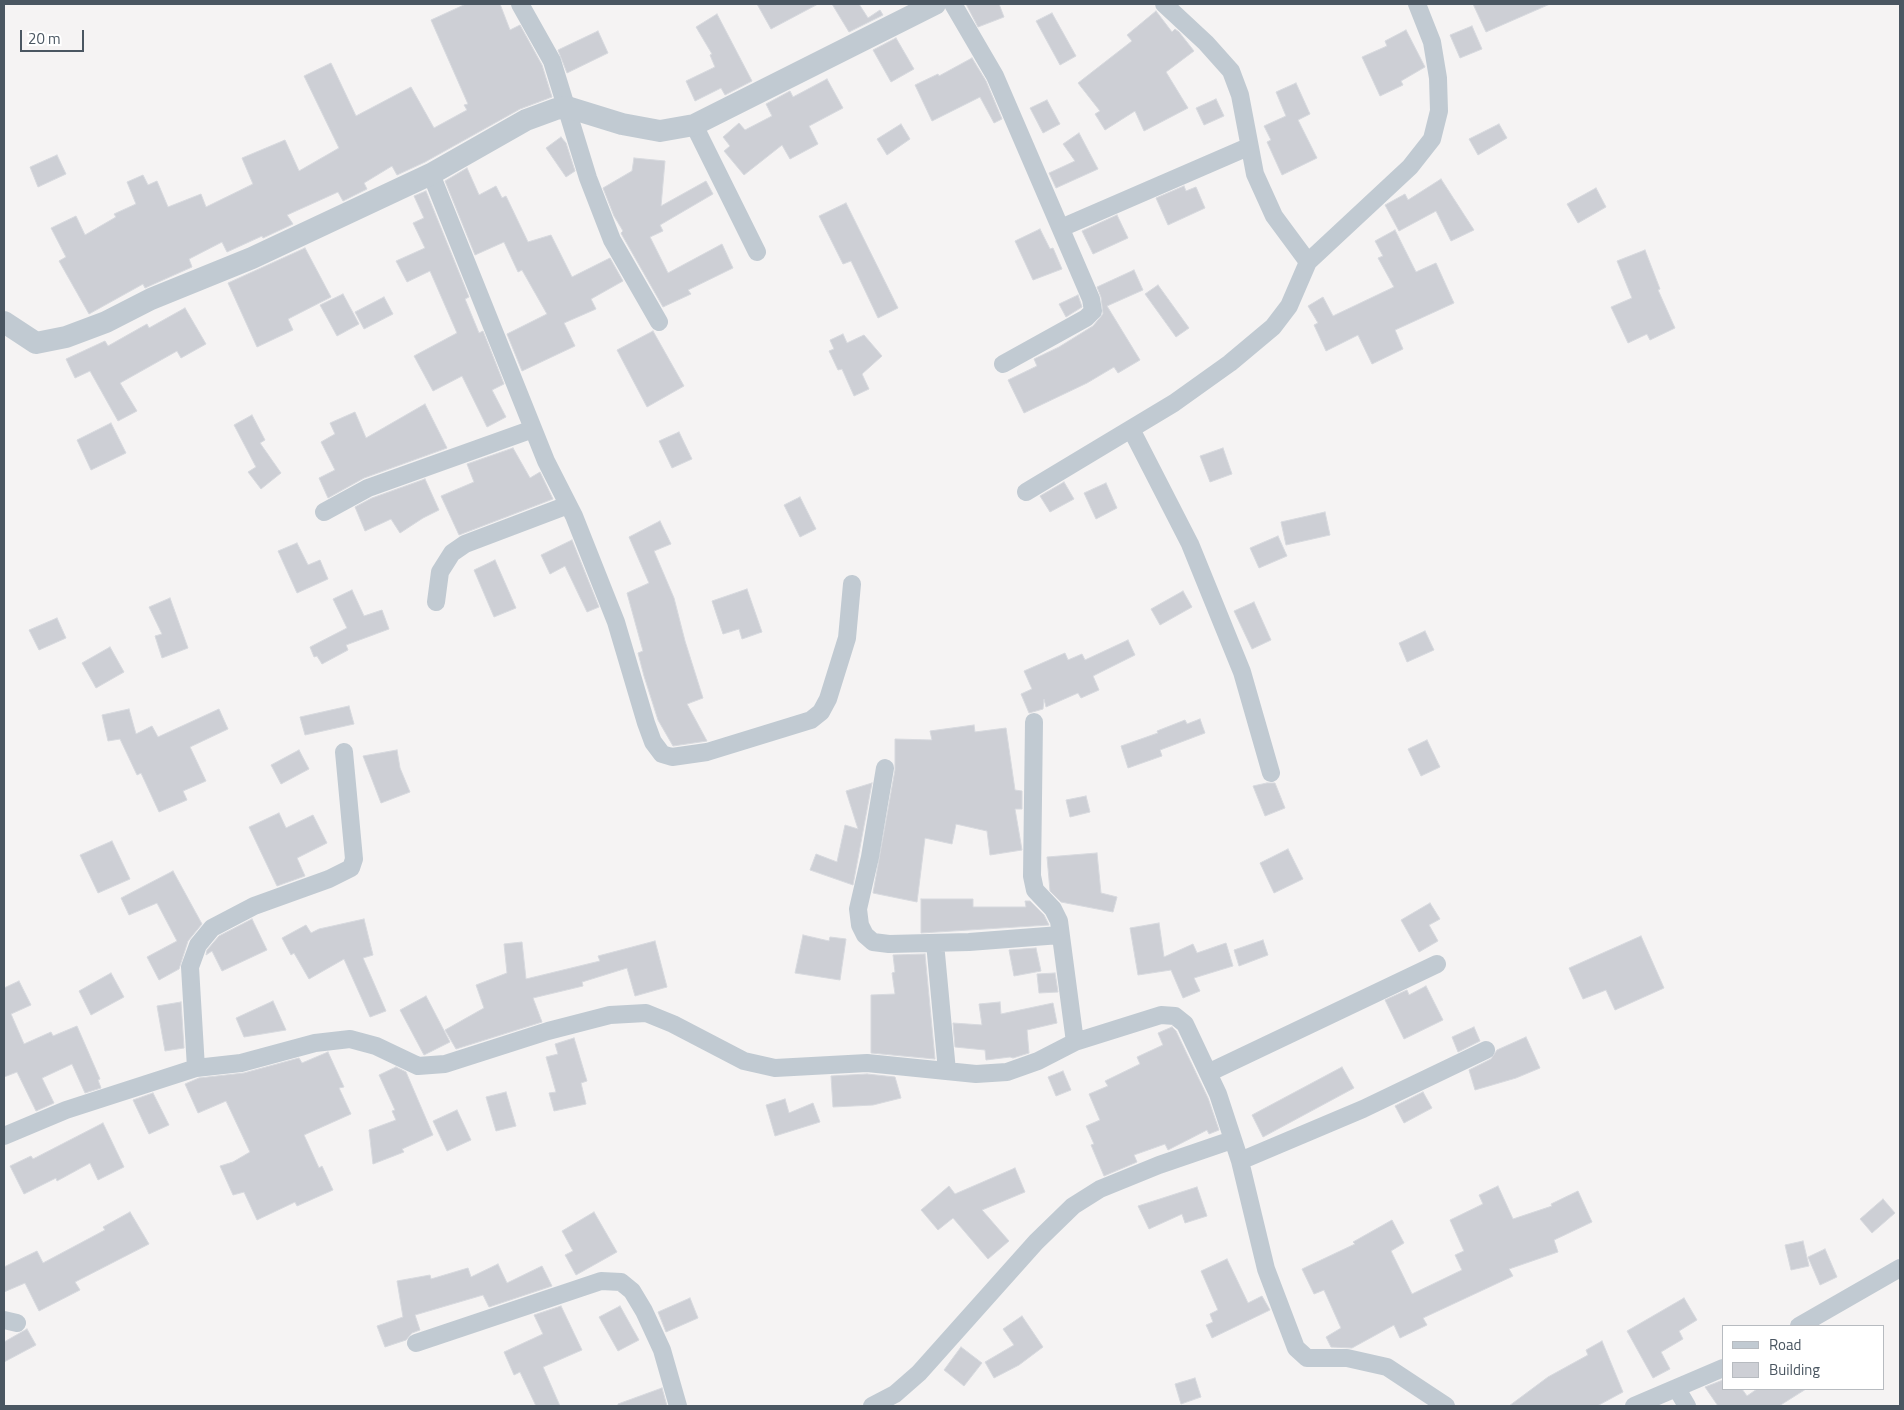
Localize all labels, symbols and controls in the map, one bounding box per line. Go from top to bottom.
scale bar [22,20,86,52]
text: 20 m [28,27,61,50]
legend [1722,1325,1884,1390]
text: Road [1769,1333,1801,1356]
text: Building [1769,1358,1820,1381]

